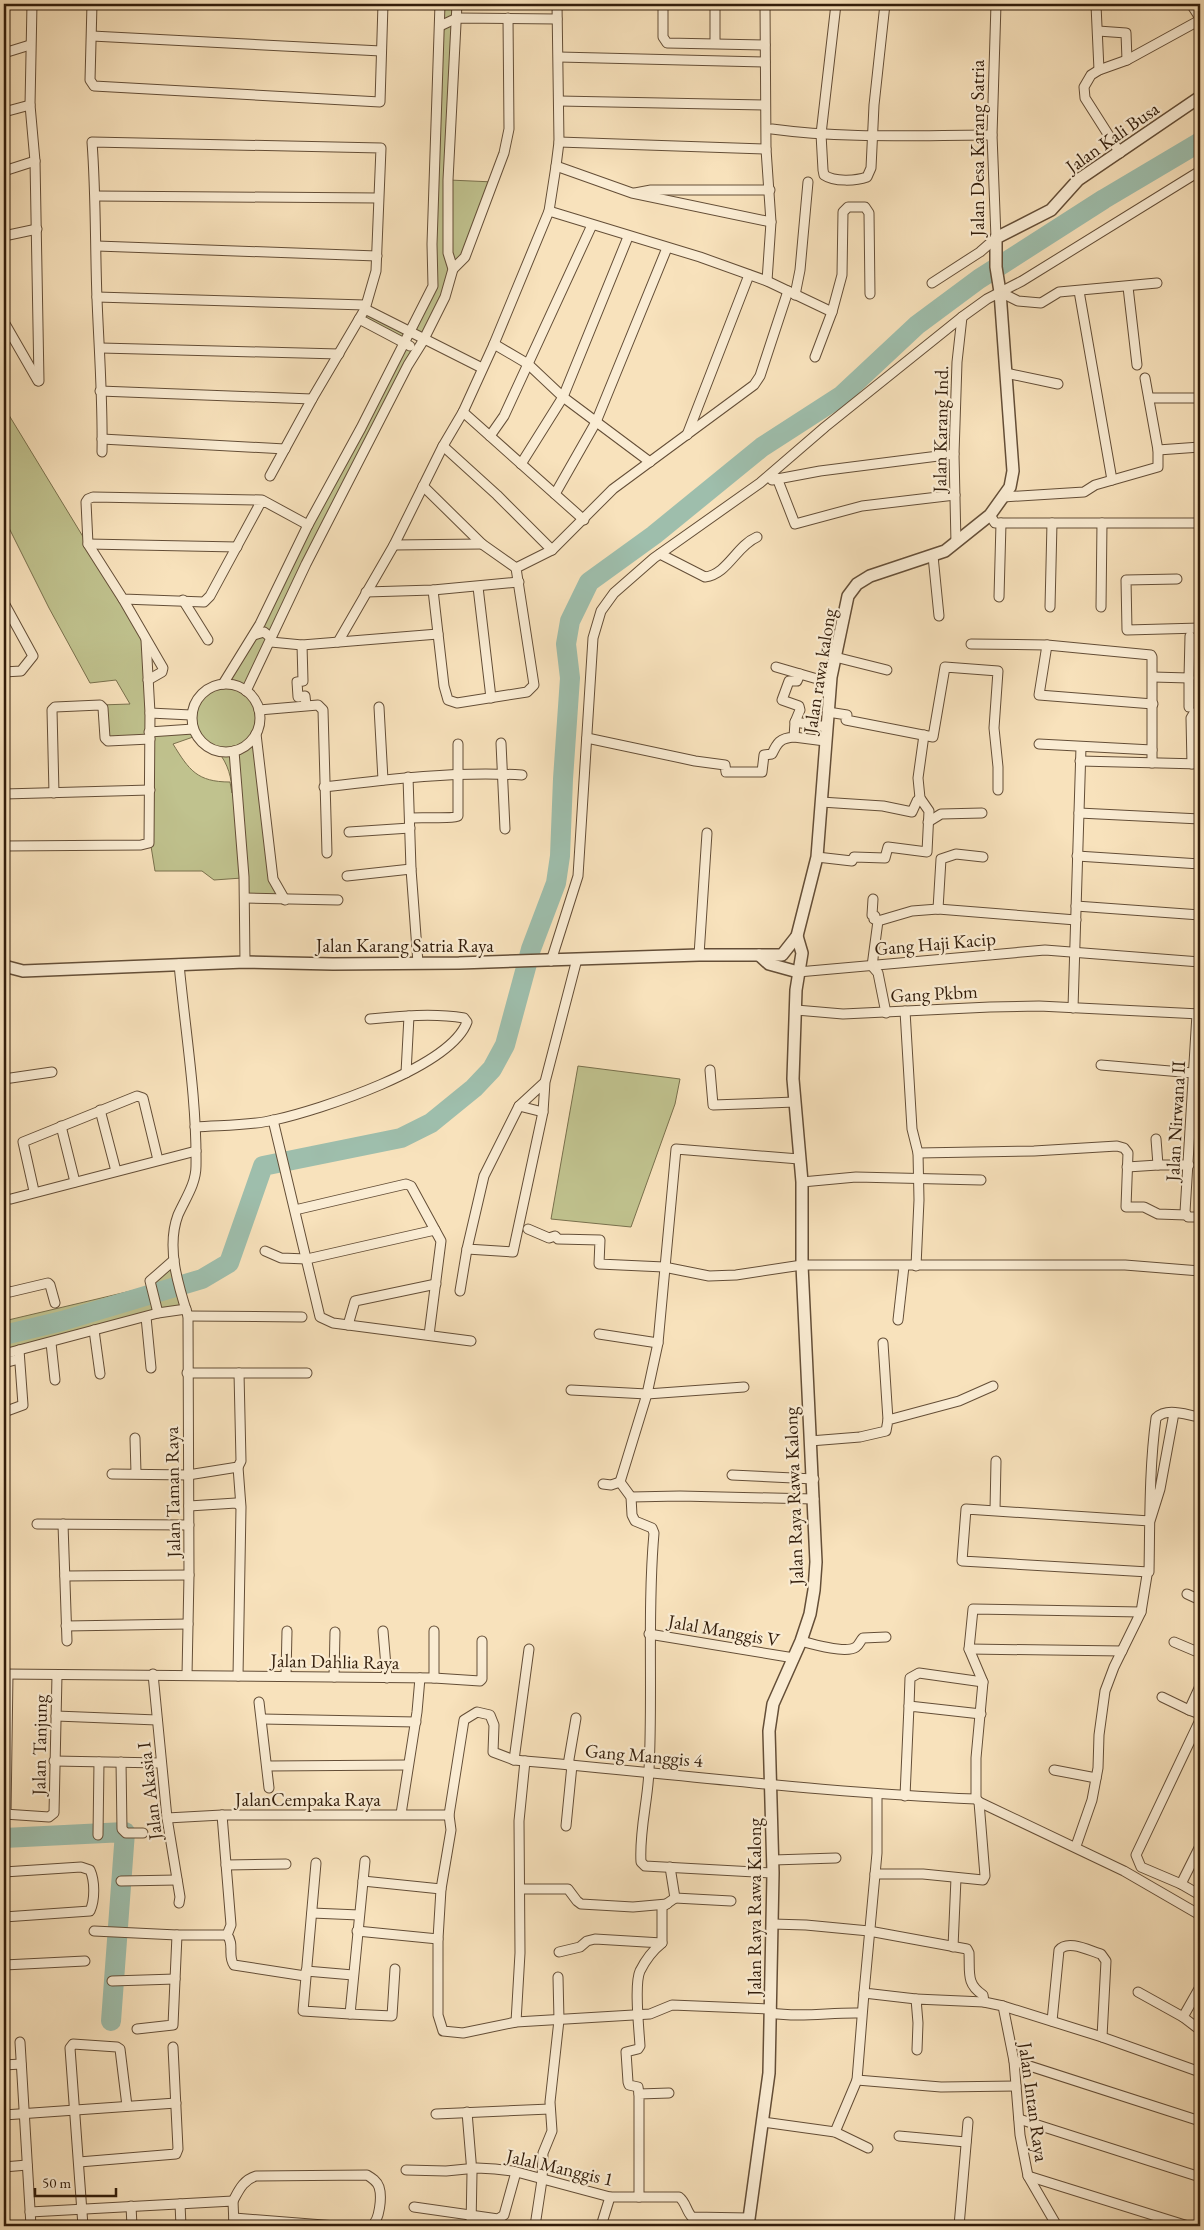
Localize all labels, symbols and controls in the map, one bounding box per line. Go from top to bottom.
street label: Jalan Desa Karang Satria [965,59,990,238]
street label: Jalan Kali Busa [1059,96,1164,180]
street label: Jalan Karang Ind. [927,365,954,495]
street label: Jalan rawa kalong [797,606,842,737]
street label: Gang Haji Kacip [873,926,997,961]
street label: Jalan Karang Satria Raya [314,933,494,958]
street label: Gang Pkbm [890,979,979,1008]
street label: Jalan Nirwana II [1160,1060,1191,1184]
street label: Jalan Raya Rawa Kalong [778,1406,809,1587]
street label: Jalan Taman Raya [159,1426,186,1560]
street label: Jalal Manggis V [664,1608,782,1653]
street label: Jalan Dahlia Raya [268,1648,400,1675]
street label: Jalan Tanjung [26,1694,53,1798]
street label: Gang Manggis 4 [584,1738,705,1773]
street label: Jalan Akasia I [131,1740,168,1843]
street label: JalanCempaka Raya [233,1787,381,1812]
street label: Jalan Raya Rawa Kalong [742,1817,767,1998]
street label: Jalan Intan Raya [1012,2039,1054,2164]
street label: Jalal Manggis 1 [502,2143,616,2192]
scale bar [35,2165,116,2197]
text: 50 m [42,2173,71,2192]

